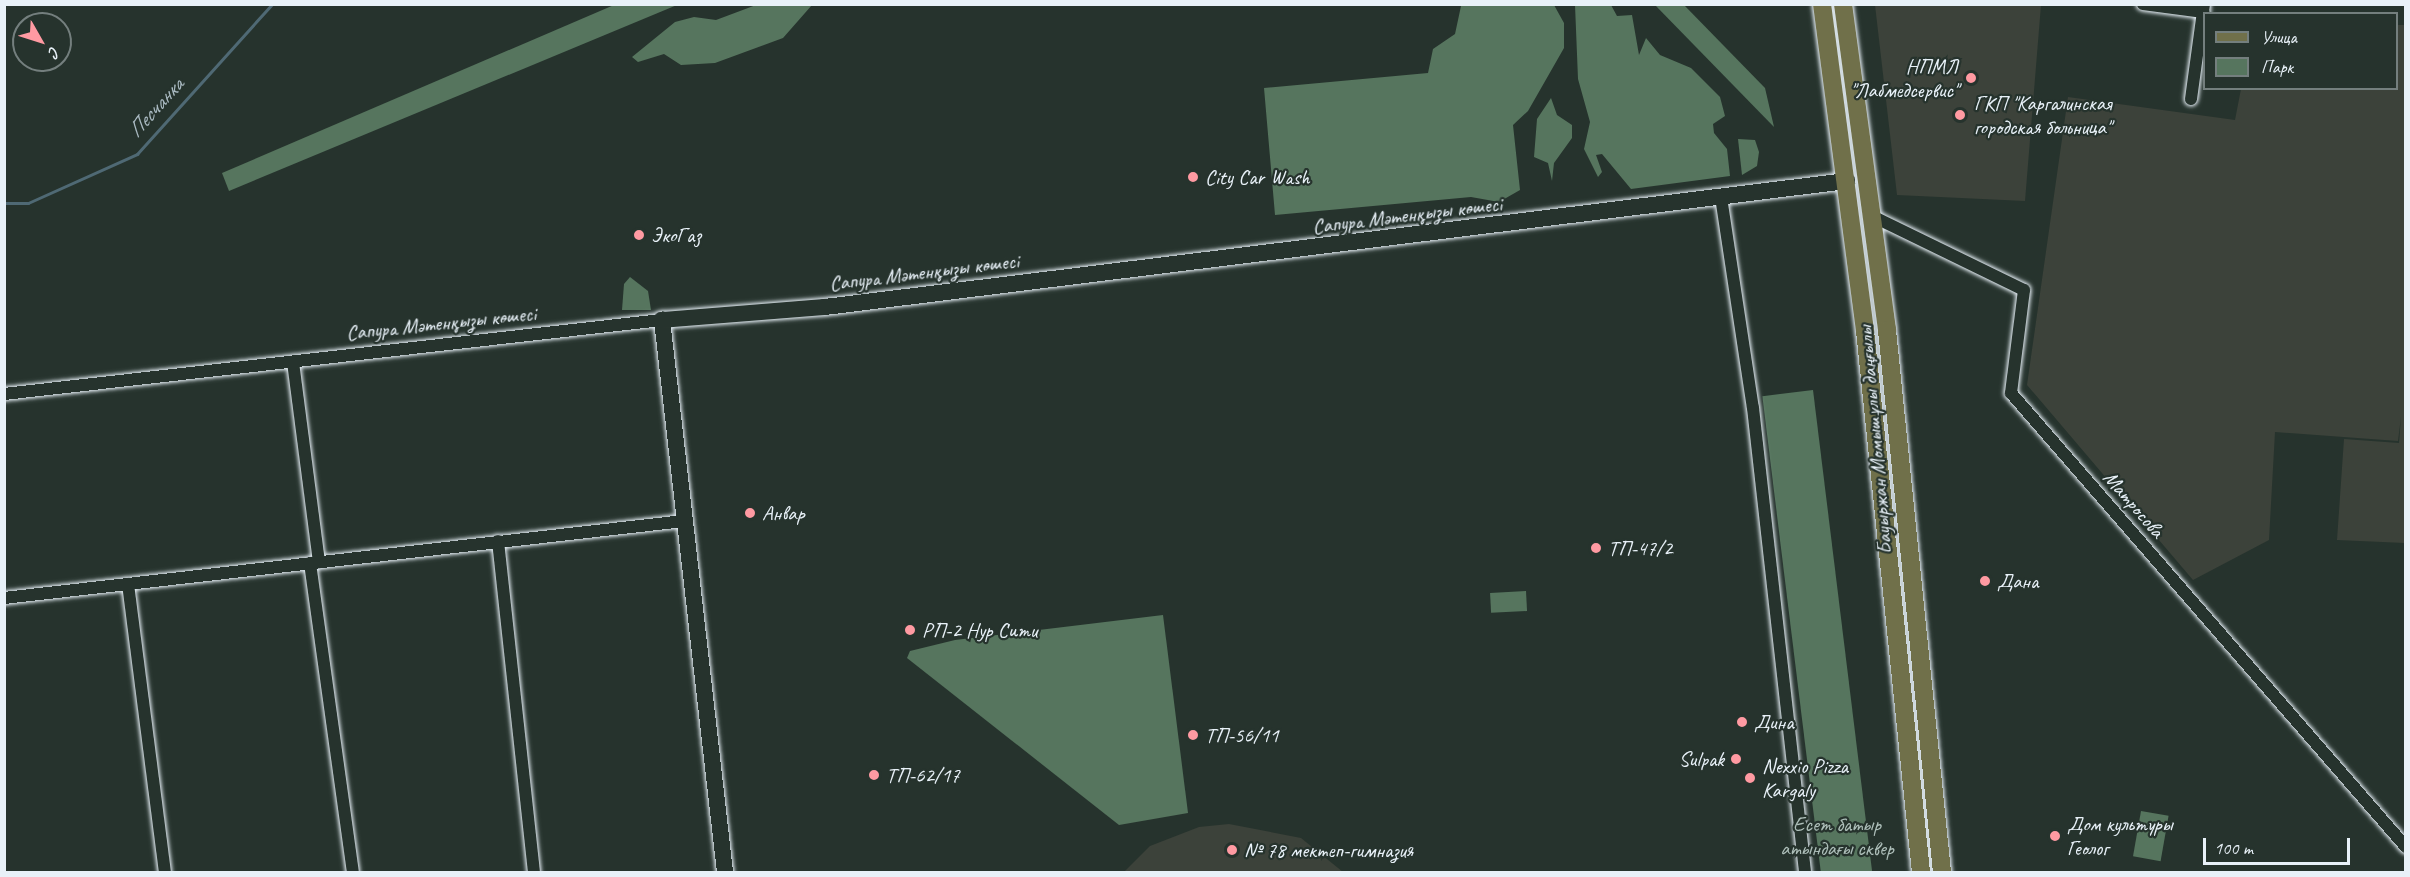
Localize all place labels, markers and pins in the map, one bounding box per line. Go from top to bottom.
place label: НПМЛ "Лабмедсервис" [1850,53,1958,103]
marker: НПМЛ "Лабмедсервис" [1962,69,1980,87]
place label: ГКП "Каргалинская городская больница" [1974,90,2111,140]
marker: ГКП "Каргалинская городская больница" [1951,106,1969,124]
place label: City Car Wash [1205,164,1311,190]
marker: City Car Wash [1186,170,1200,184]
place label: ЭкоГаз [651,222,701,248]
marker: ЭкоГаз [632,228,646,242]
place label: Анвар [762,500,804,526]
marker: Анвар [743,506,757,520]
place label: ТП-47/2 [1608,535,1672,561]
marker: ТП-47/2 [1589,541,1603,555]
place label: Дана [1997,568,2038,594]
marker: Дана [1978,574,1992,588]
place label: РП-2 Нур Сити [922,617,1035,643]
marker: РП-2 Нур Сити [903,623,917,637]
place label: Дина [1754,709,1794,735]
marker: Дина [1735,715,1749,729]
place label: ТП-56/11 [1205,722,1279,748]
marker: ТП-56/11 [1186,728,1200,742]
place label: Sulpak [1679,746,1724,772]
marker: Sulpak [1729,752,1743,766]
place label: Nexxio Pizza Kargaly [1762,753,1848,803]
place label: ТП-62/17 [886,762,960,788]
marker: ТП-62/17 [867,768,881,782]
marker: Nexxio Pizza Kargaly [1743,771,1757,785]
place label: Дом культуры Геолог [2067,811,2169,861]
marker: Дом культуры Геолог [2048,829,2062,843]
place label: № 78 мектеп-гимназия [1244,837,1413,863]
marker: № 78 мектеп-гимназия [1225,843,1239,857]

